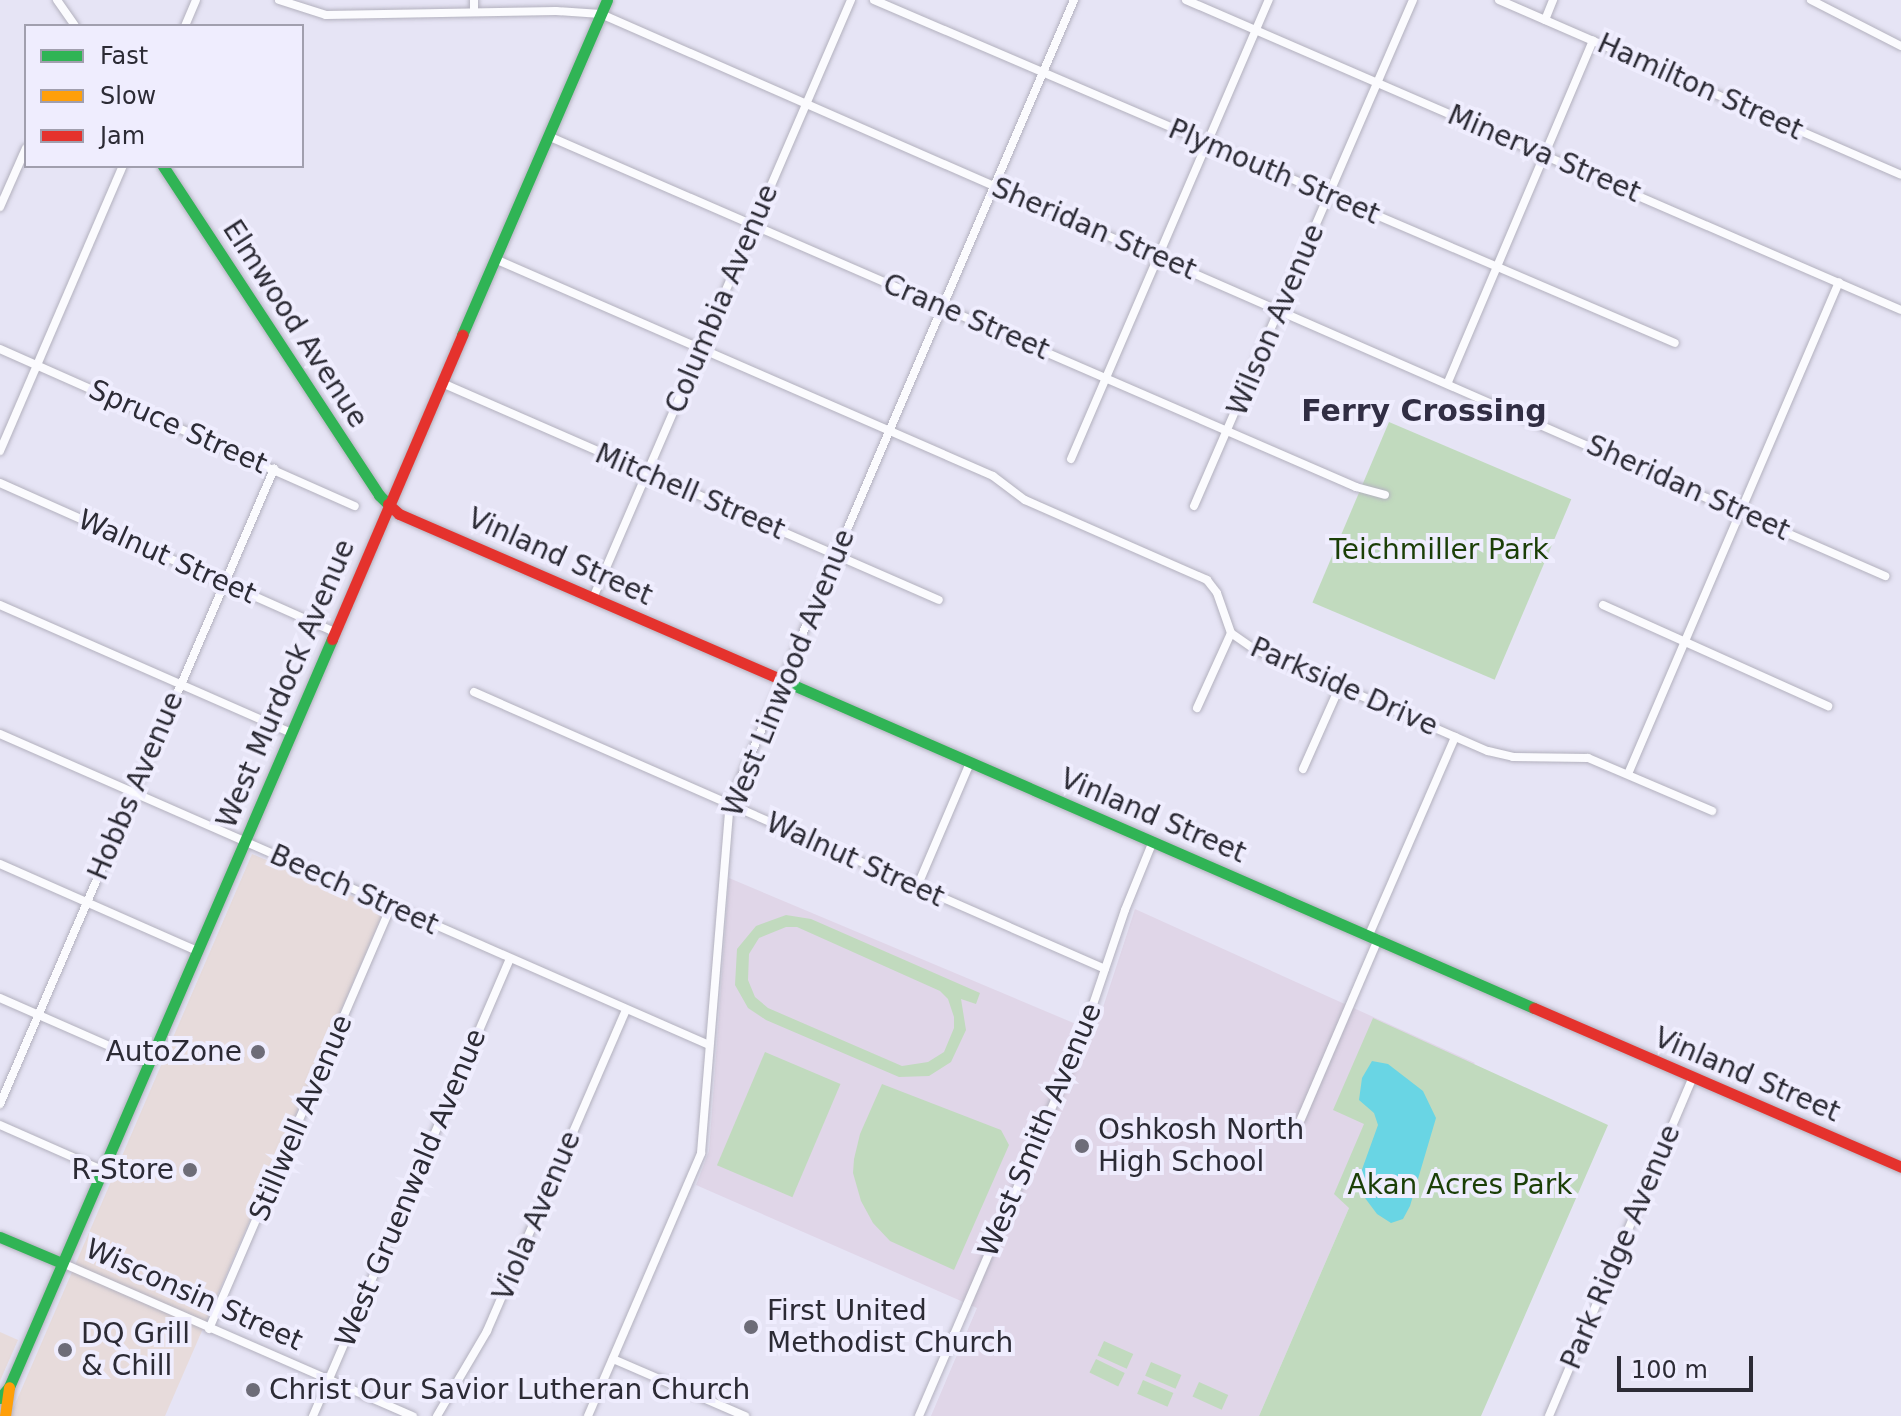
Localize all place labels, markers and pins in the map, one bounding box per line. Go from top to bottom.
place label: AutoZone [106,1035,242,1069]
marker: AutoZone [249,1043,267,1061]
place label: Oshkosh North High School [1098,1113,1304,1179]
marker: Oshkosh North High School [1073,1137,1091,1155]
place label: R-Store [72,1153,174,1187]
marker: R-Store [181,1161,199,1179]
place label: First United Methodist Church [767,1294,1013,1360]
place label: DQ Grill & Chill [81,1317,190,1383]
marker: First United Methodist Church [742,1318,760,1336]
marker: DQ Grill & Chill [56,1341,74,1359]
place label: Christ Our Savior Lutheran Church [269,1373,750,1407]
marker: Christ Our Savior Lutheran Church [244,1381,262,1399]

